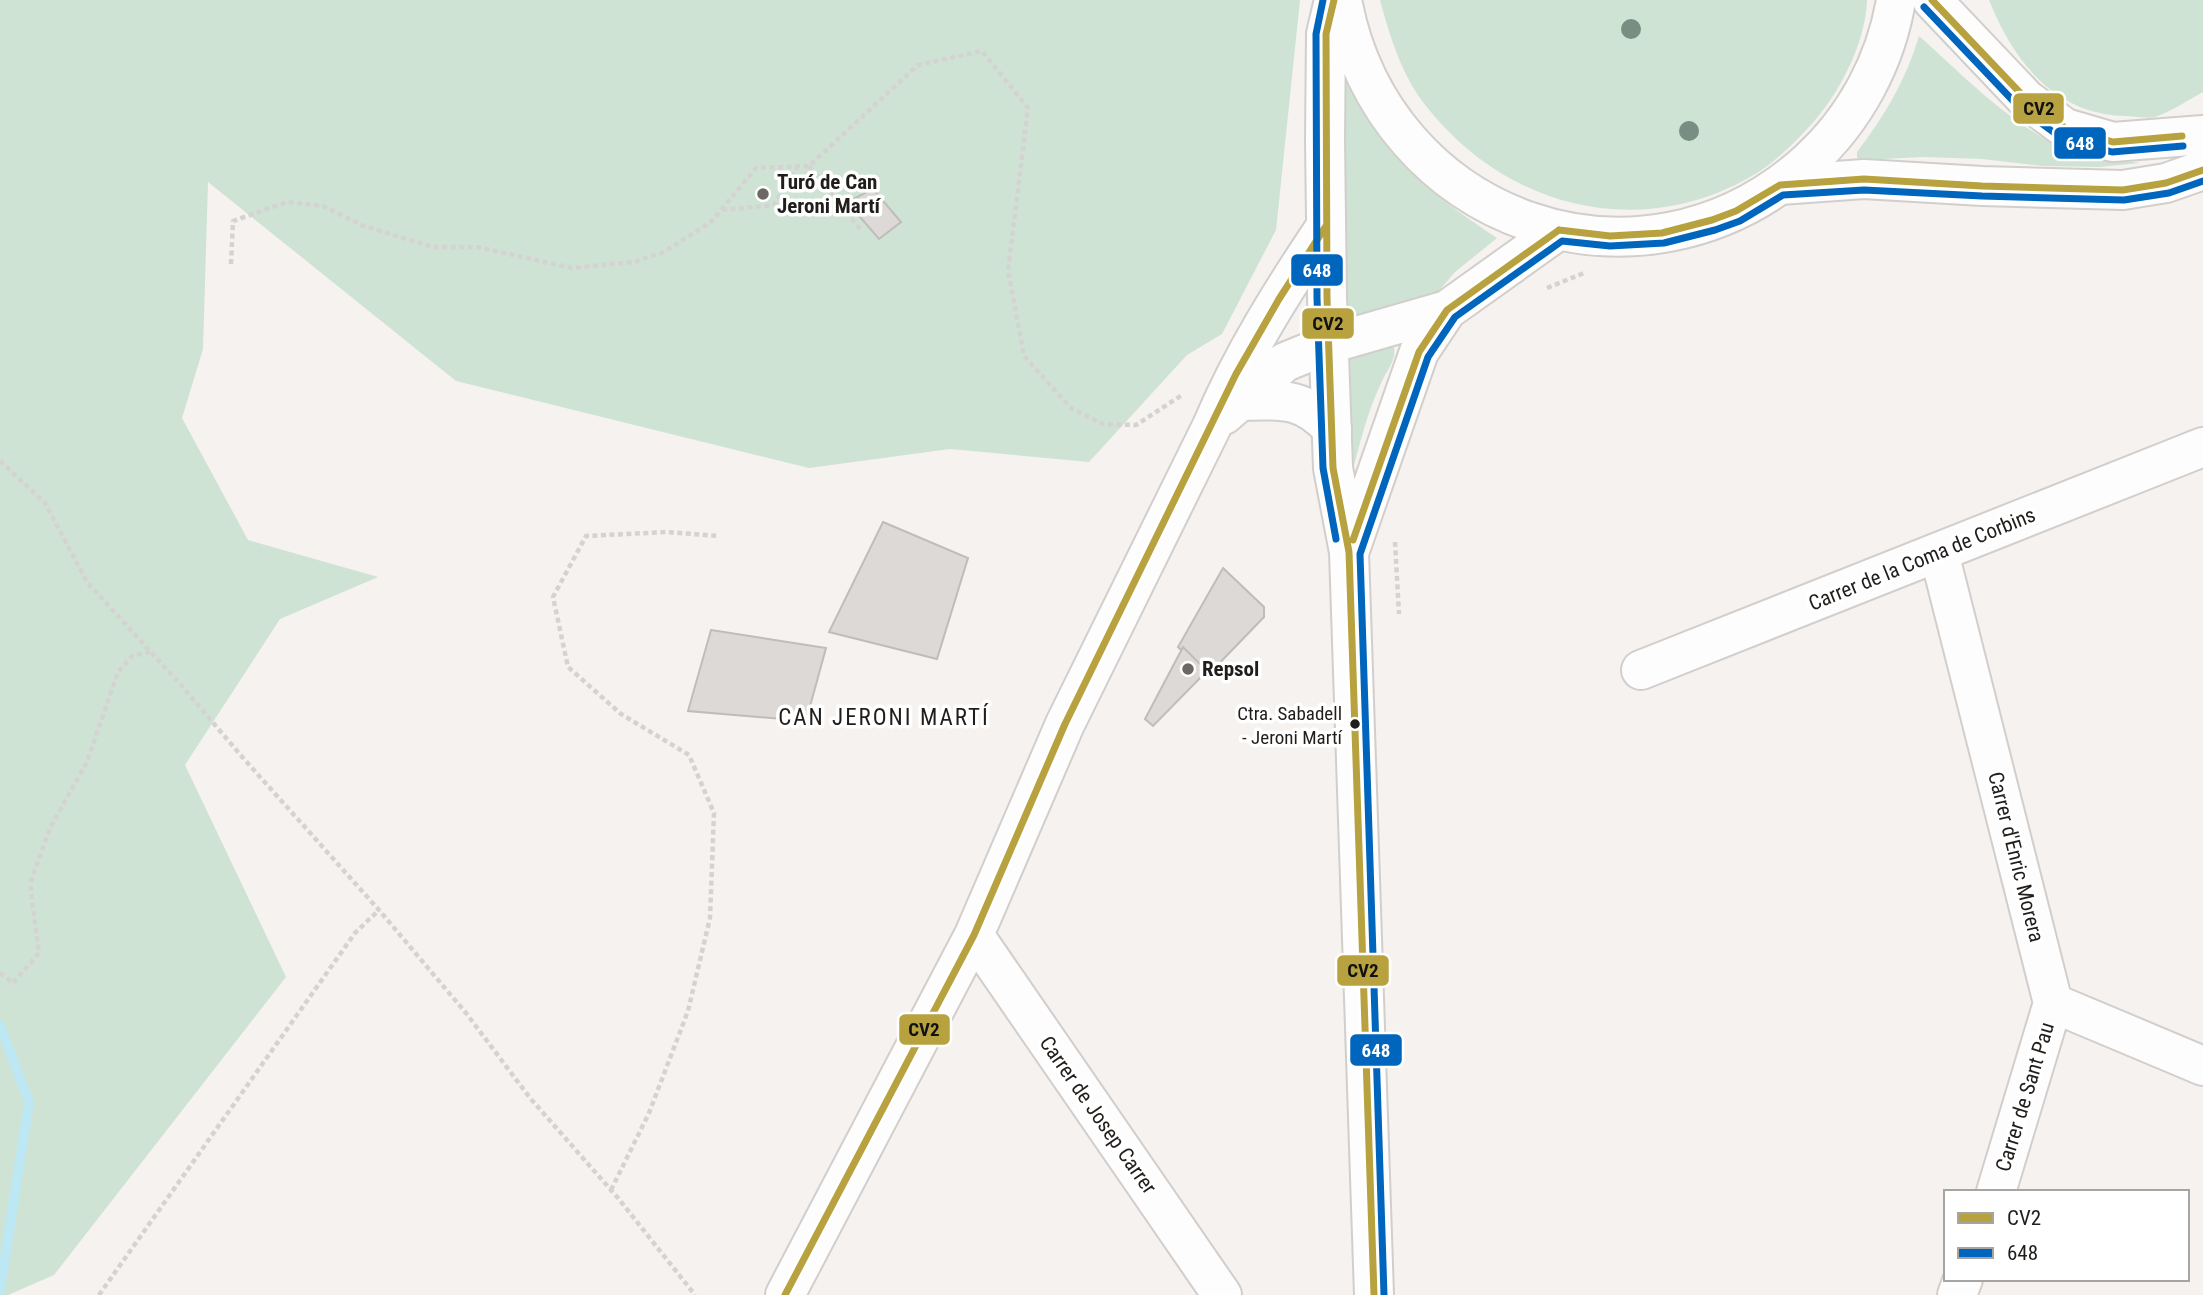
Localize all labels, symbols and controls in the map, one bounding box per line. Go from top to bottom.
line badge: CV2 [2012,92,2065,125]
text: CV2 [2023,97,2055,120]
line badge: 648 [2053,126,2107,160]
text: 648 [2066,132,2094,155]
place label: Turó de Can Jeroni Martí [777,170,882,218]
marker: Turó de Can Jeroni Martí [755,186,771,202]
line badge: 648 [1290,253,1344,287]
text: 648 [1303,259,1331,282]
line badge: CV2 [1301,307,1355,340]
text: CV2 [1312,312,1344,335]
street label: Carrer de la Coma de Corbins [1805,502,2039,616]
place label: Repsol [1202,657,1259,681]
marker: Repsol [1180,661,1196,677]
place label: Ctra. Sabadell - Jeroni Martí [1237,702,1344,749]
district label: CAN JERONI MARTÍ [778,703,990,731]
marker: Ctra. Sabadell - Jeroni Martí [1348,717,1362,731]
street label: Carrer d'Enric Morera [1983,769,2049,945]
line badge: CV2 [1336,954,1390,987]
text: CV2 [1347,959,1379,982]
line badge: CV2 [898,1013,951,1046]
text: CV2 [908,1018,940,1041]
street label: Carrer de Sant Pau [1991,1020,2059,1174]
street label: Carrer de Josep Carrer [1035,1032,1161,1198]
line badge: 648 [1349,1033,1403,1067]
text: 648 [1362,1039,1390,1062]
legend [1944,1190,2189,1281]
text: CV2 [2007,1206,2041,1230]
text: 648 [2007,1241,2038,1265]

